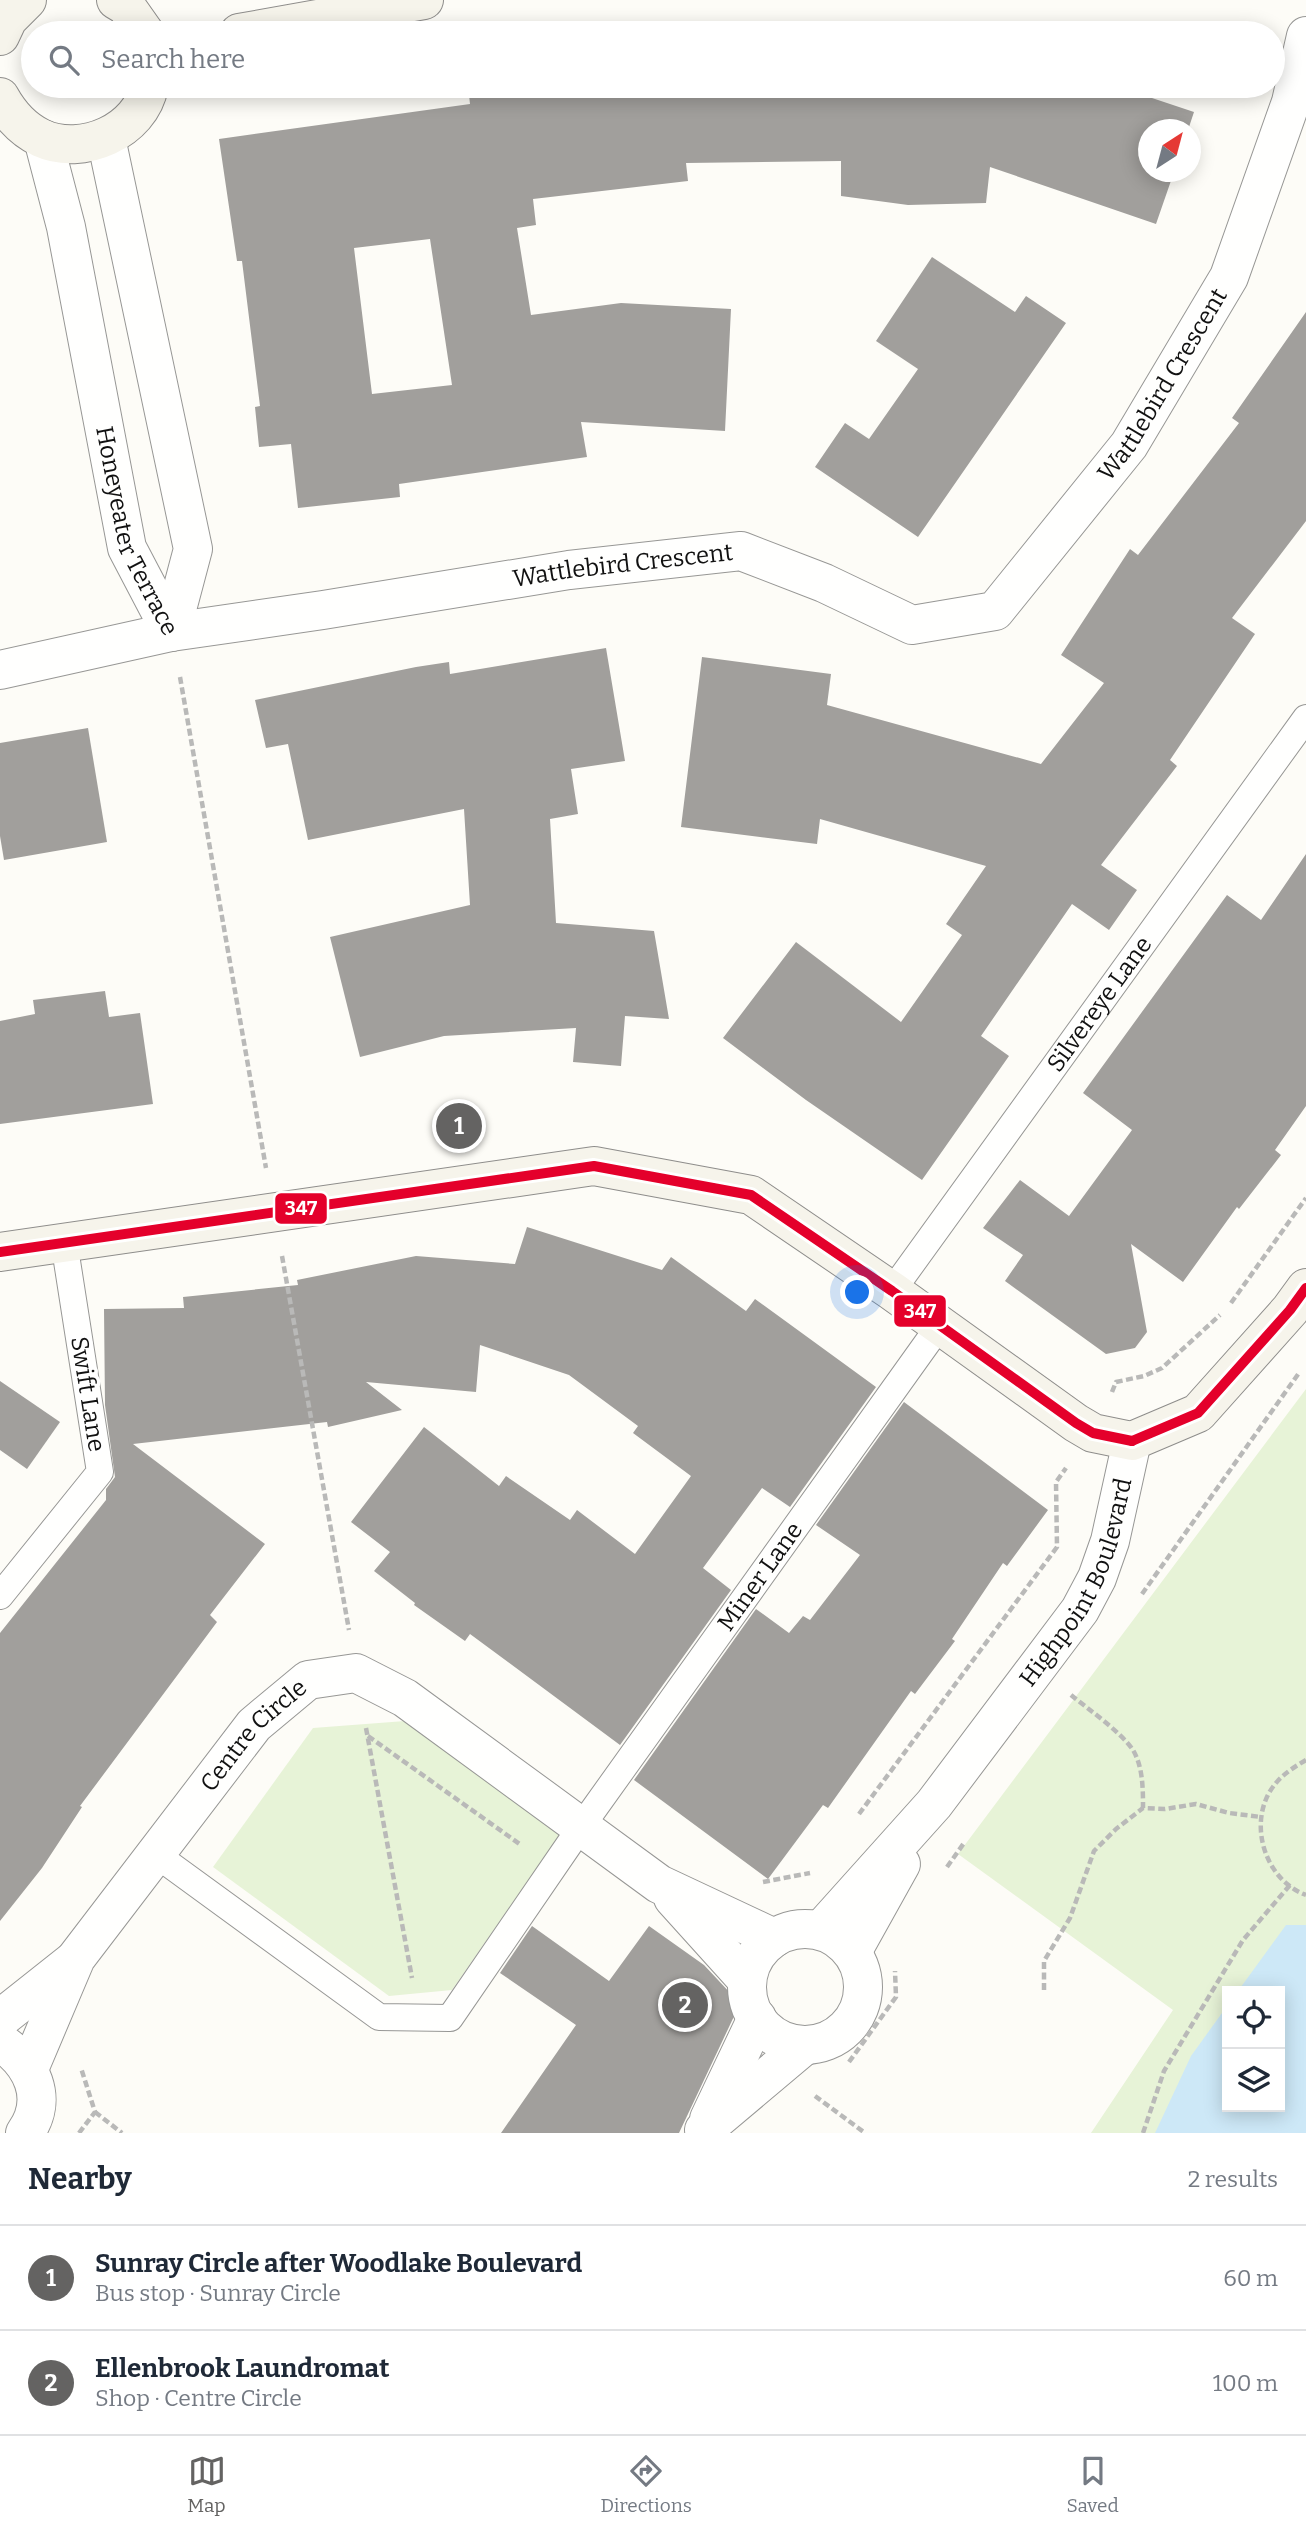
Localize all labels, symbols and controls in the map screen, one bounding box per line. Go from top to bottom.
search box [21,21,1285,98]
icon: search [45,41,83,79]
text: Search here [101,44,245,75]
north arrow [1138,119,1201,182]
street label: Wattlebird Crescent [1092,283,1233,486]
street label: Honeyeater Terrace [90,424,184,640]
street label: Wattlebird Crescent [511,538,735,593]
street label: Silvereye Lane [1041,931,1157,1077]
pin: 1 [436,1100,482,1152]
line badge: 347 [274,1192,328,1225]
text: 347 [285,1197,317,1220]
your location [840,1275,874,1309]
line badge: 347 [893,1294,947,1328]
text: 347 [904,1300,936,1323]
street label: Swift Lane [65,1334,111,1454]
street label: Highpoint Boulevard [1014,1475,1137,1692]
street label: Miner Lane [712,1517,808,1636]
street label: Centre Circle [195,1673,312,1797]
pin: 2 [662,1979,708,2031]
map controls [1222,1986,1285,2112]
button: locate [1222,1986,1285,2049]
button: layers [1222,2049,1285,2112]
text: Nearby [28,2161,132,2197]
text: 2 results [1188,2165,1278,2193]
text: Sunray Circle after Woodlake Boulevard [95,2248,582,2279]
text: 1 [46,2264,56,2292]
text: 60 m [1223,2264,1278,2292]
text: Bus stop · Sunray Circle [95,2279,341,2307]
text: Ellenbrook Laundromat [95,2353,389,2384]
text: 2 [45,2369,57,2397]
text: 100 m [1213,2369,1278,2397]
text: Shop · Centre Circle [95,2384,302,2412]
tab: Map [187,2452,226,2517]
tab: Directions [600,2452,692,2517]
tab: Saved [1066,2452,1119,2517]

